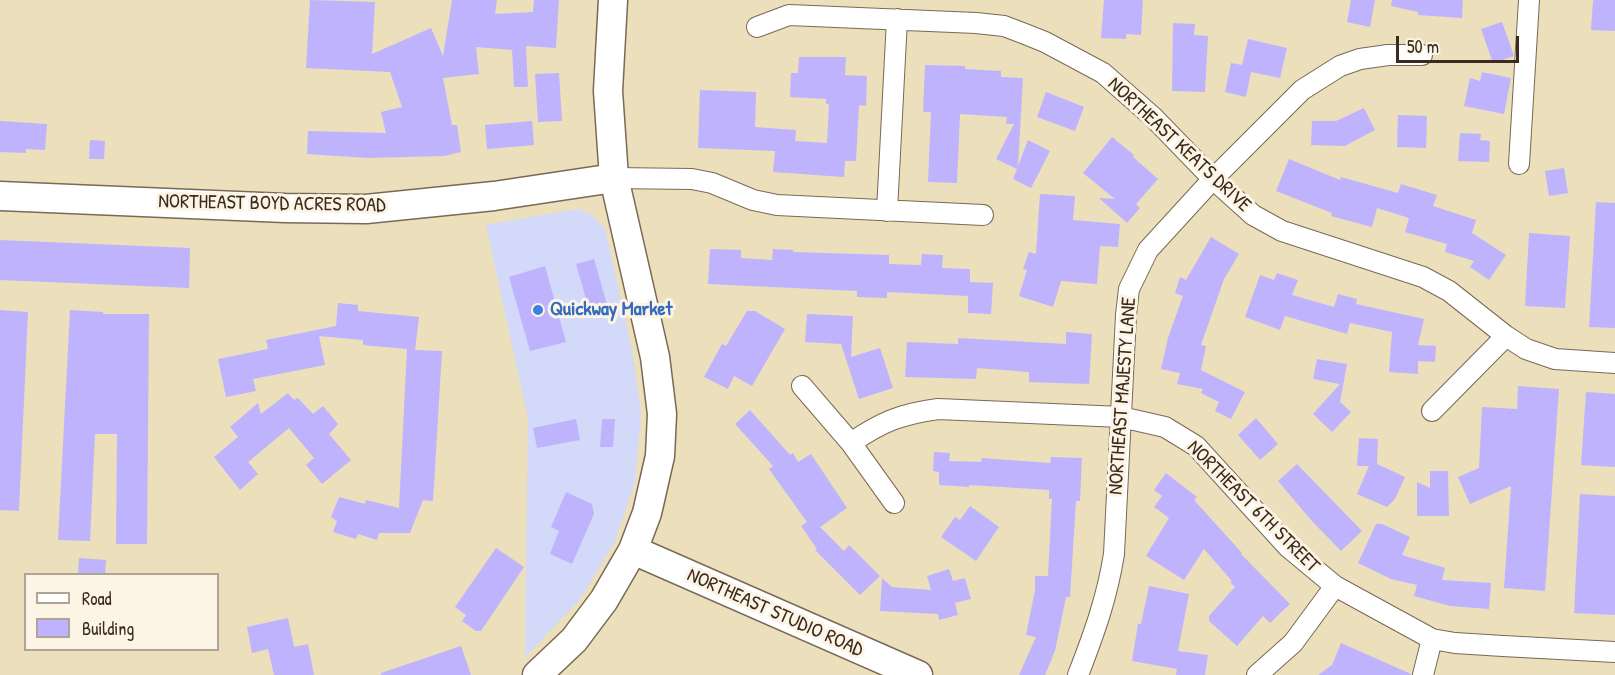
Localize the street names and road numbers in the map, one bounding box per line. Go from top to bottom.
street label: NORTHEAST KEATS DRIVE [1102,73,1256,217]
street label: NORTHEAST BOYD ACRES ROAD [158,190,386,218]
street label: NORTHEAST MAJESTY LANE [1104,296,1142,496]
street label: NORTHEAST 6TH STREET [1182,436,1324,578]
street label: NORTHEAST STUDIO ROAD [683,563,867,663]

